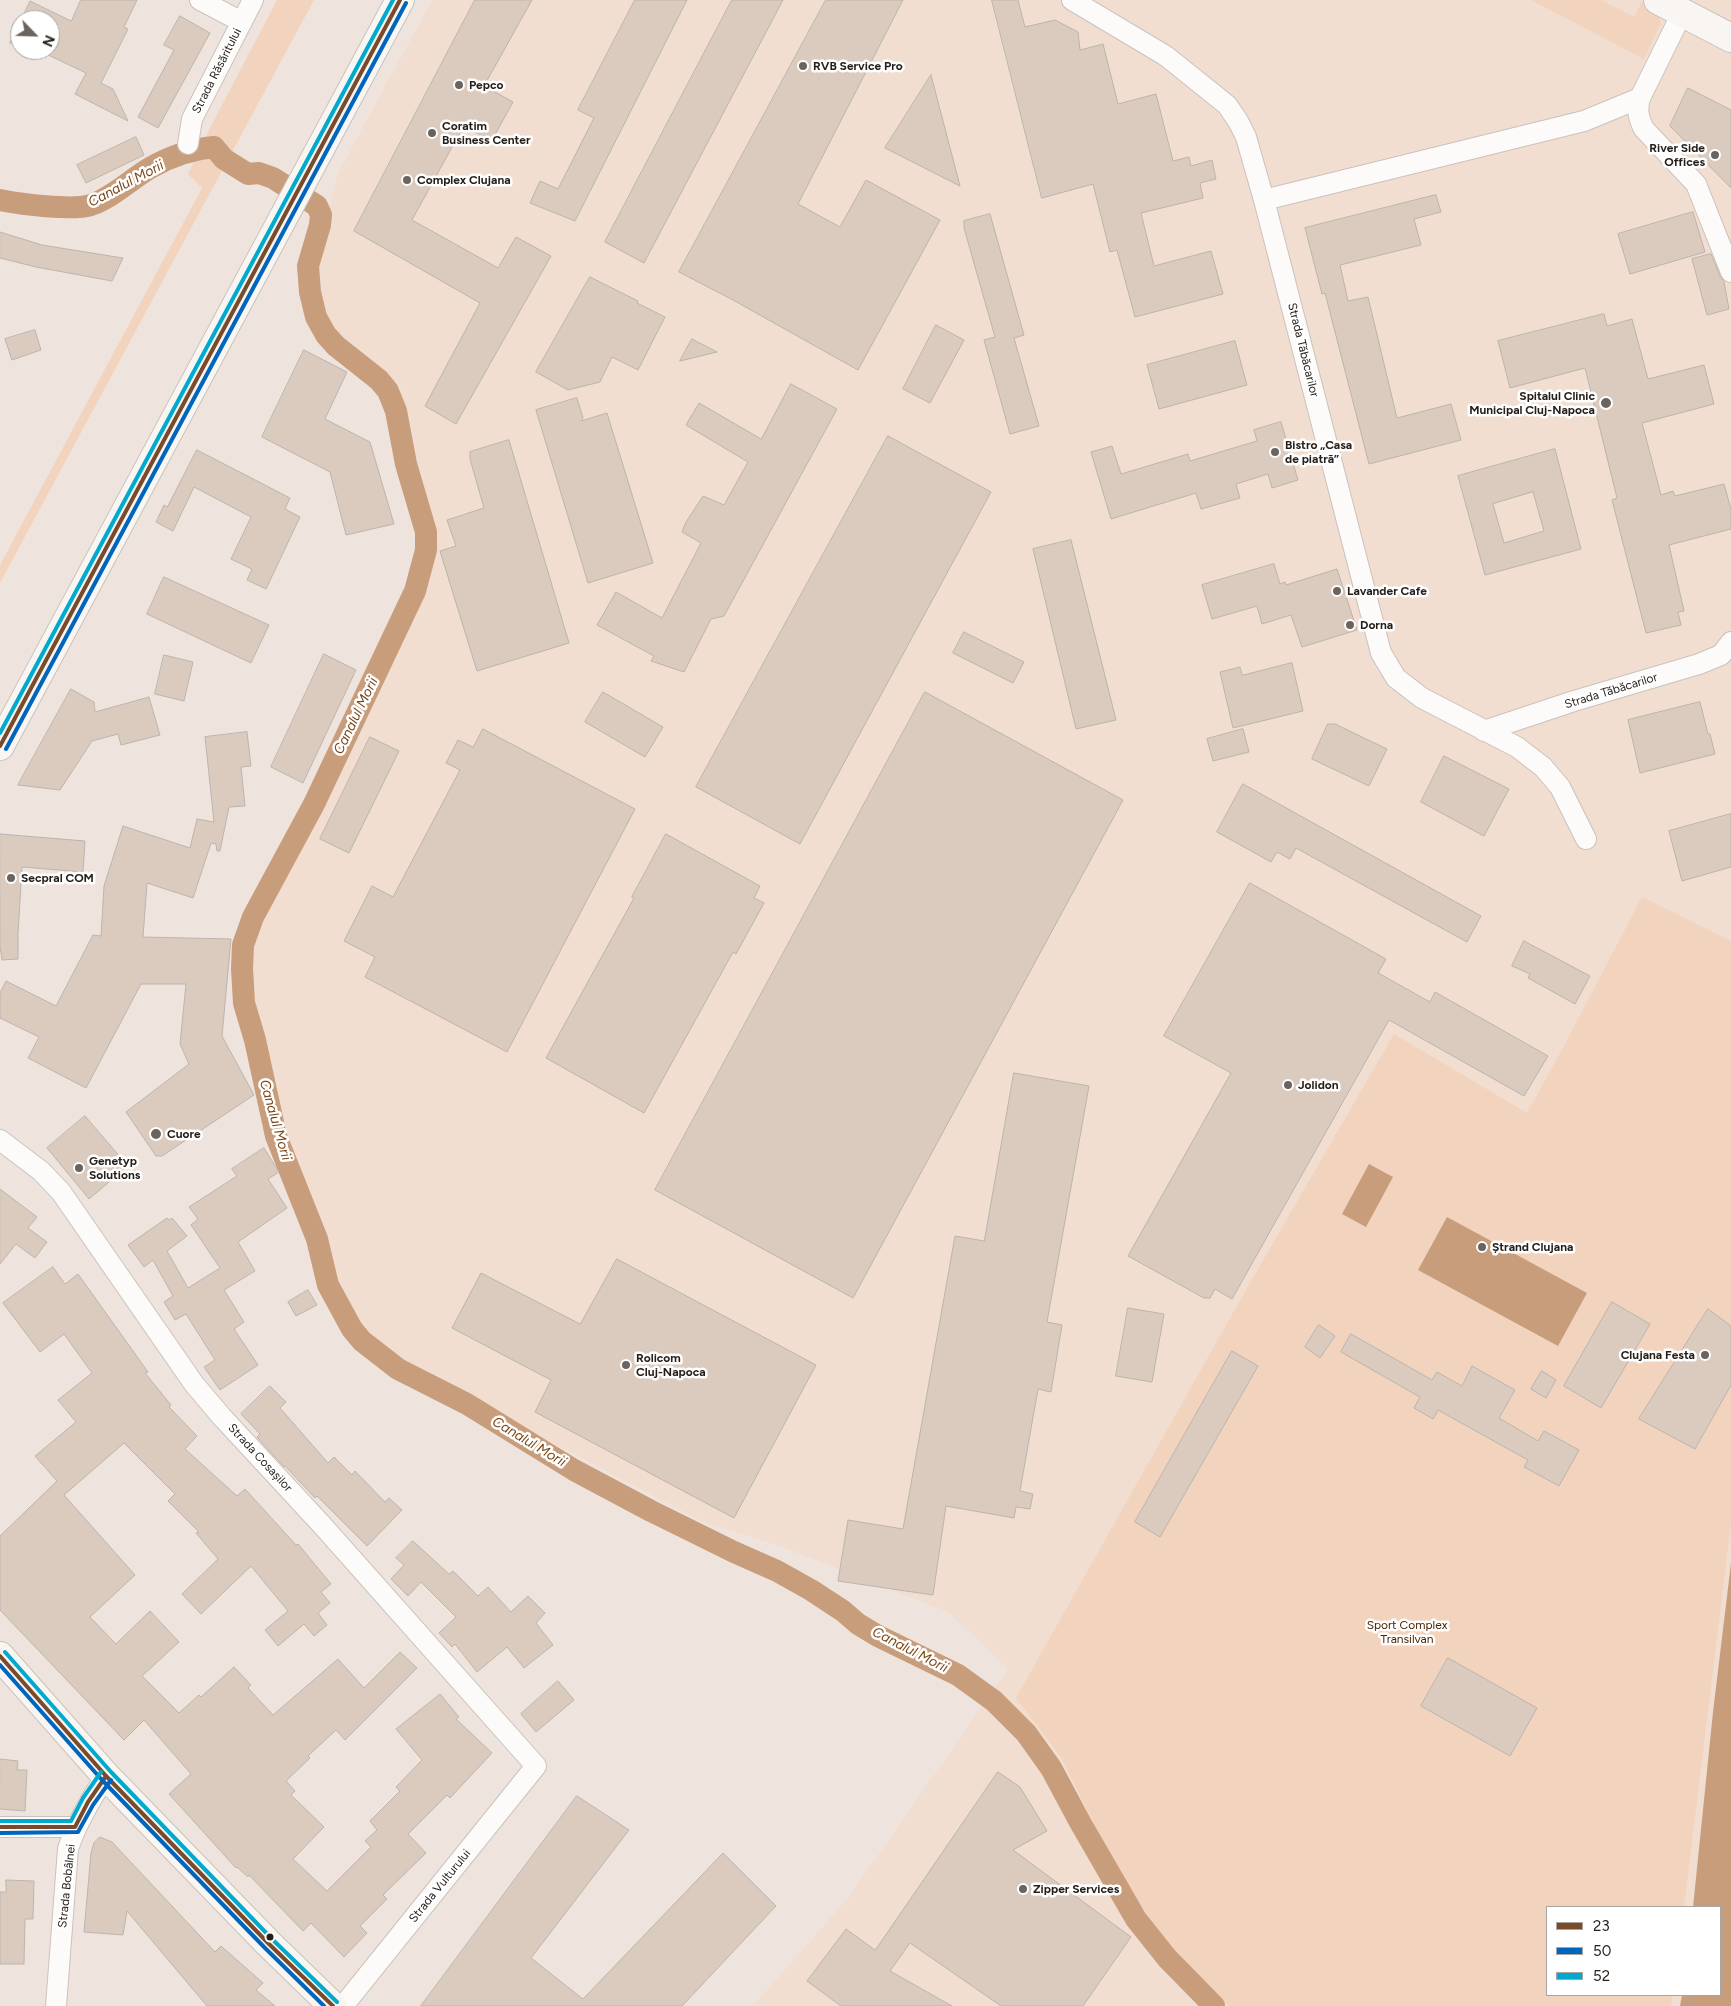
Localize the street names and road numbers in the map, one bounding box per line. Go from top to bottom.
street label: Strada Răsăritului [189,26,245,116]
street label: Strada Tăbăcarilor [1284,301,1322,399]
street label: Strada Tăbăcarilor [1563,670,1659,712]
street label: Strada Cosașilor [225,1421,295,1495]
street label: Strada Bobâlnei [55,1843,79,1929]
street label: Strada Vulturului [406,1847,474,1925]

